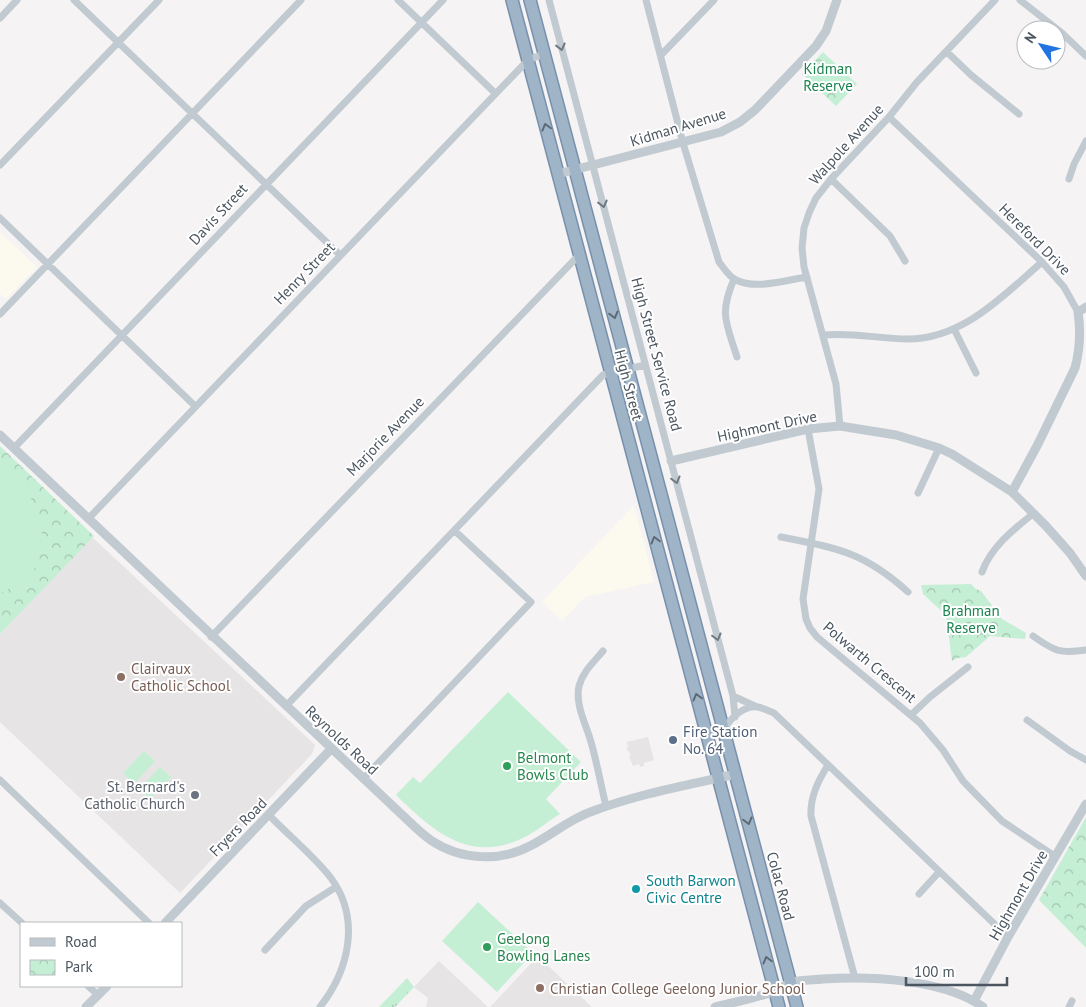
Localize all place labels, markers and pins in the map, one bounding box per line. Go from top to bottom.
place label: Clairvaux Catholic School [131,659,231,695]
marker: Clairvaux Catholic School [115,671,127,683]
place label: Fire Station No. 64 [683,722,757,758]
marker: Fire Station No. 64 [667,734,679,746]
place label: Belmont Bowls Club [517,748,589,784]
marker: Belmont Bowls Club [501,760,513,772]
place label: St. Bernard's Catholic Church [84,777,185,813]
marker: St. Bernard's Catholic Church [189,789,201,801]
place label: South Barwon Civic Centre [646,871,736,907]
marker: South Barwon Civic Centre [630,883,642,895]
place label: Geelong Bowling Lanes [497,929,590,965]
marker: Geelong Bowling Lanes [481,941,493,953]
place label: Christian College Geelong Junior School [550,979,806,998]
marker: Christian College Geelong Junior School [534,982,546,994]

